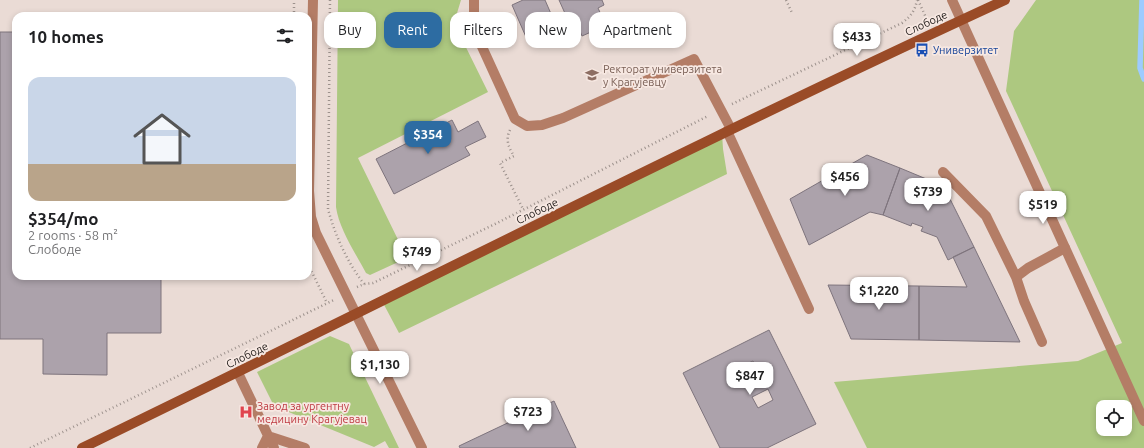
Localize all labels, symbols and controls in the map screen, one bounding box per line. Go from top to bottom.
street label: Слободе [903,8,949,38]
chip: Buy [324,12,376,48]
chip: Rent [384,12,442,48]
chip: Filters [450,12,517,48]
chip: New [525,12,581,48]
chip: Apartment [589,12,686,48]
pin: $433 [833,23,881,57]
icon: filters [274,25,296,47]
text: 10 homes [28,27,104,46]
text: $433 [842,29,872,43]
bus stop icon: Универзитет [914,42,930,58]
place label: Универзитет [933,44,998,56]
place label: Ректорат универзитета у Крагујевцу [603,63,722,88]
school or university icon: Ректорат универзитета у Крагујевцу [584,67,600,83]
icon: home [126,103,198,175]
pin: $354 [404,121,452,155]
text: $354 [413,127,443,141]
pin: $456 [821,163,869,197]
text: $456 [830,169,860,183]
pin: $739 [904,178,952,212]
text: $739 [913,184,943,198]
pin: $519 [1019,191,1067,225]
street label: Слободе [514,196,560,226]
text: $519 [1028,197,1058,211]
text: $354/mo [28,209,98,228]
text: 2 rooms · 58 m² [28,228,118,242]
pin: $749 [393,238,441,272]
text: Слободе [28,242,81,256]
text: $749 [402,244,432,258]
pin: $1,220 [846,277,912,311]
text: $1,220 [859,283,899,297]
street label: Слободе [224,340,270,370]
pin: $1,130 [347,351,413,385]
text: $1,130 [360,357,400,371]
pin: $847 [726,362,774,396]
text: $847 [735,368,765,382]
pin: $723 [504,398,552,432]
place label: Завод за ургентну медицину Крагујевац [257,400,367,425]
map controls [1096,400,1132,436]
button: locate [1096,400,1132,436]
hospital icon: Завод за ургентну медицину Крагујевац [238,404,254,420]
text: $723 [513,404,543,418]

